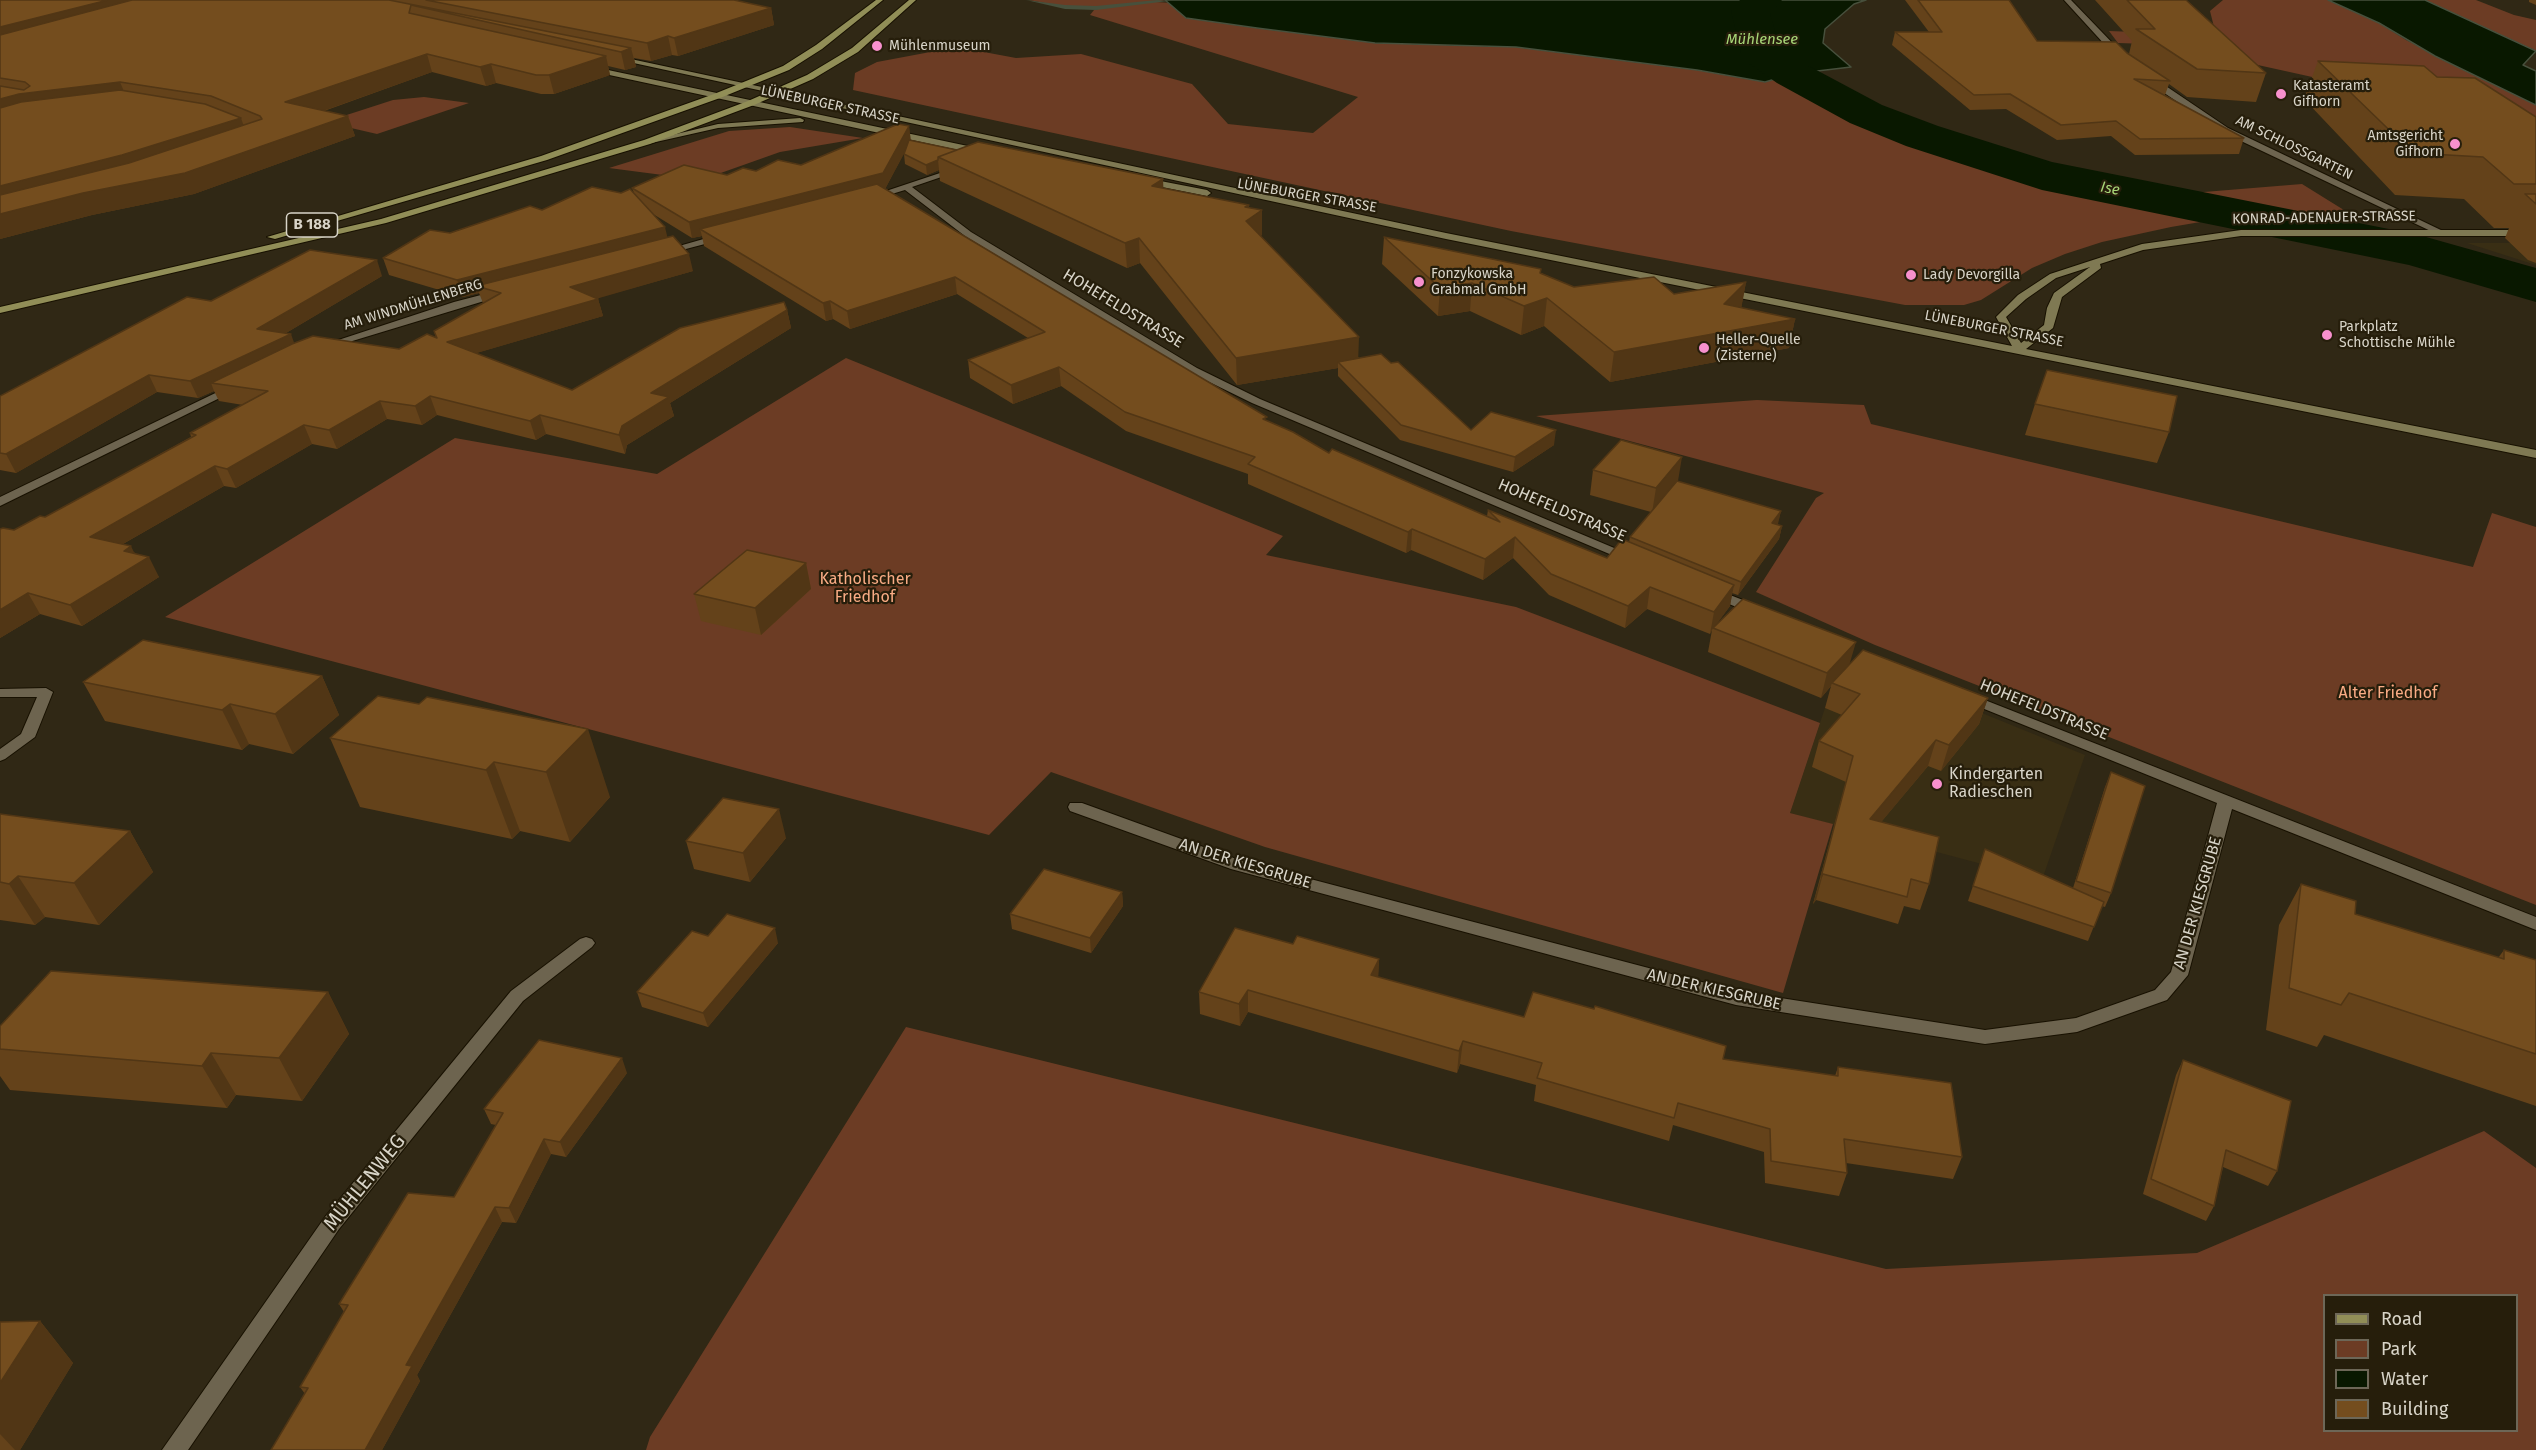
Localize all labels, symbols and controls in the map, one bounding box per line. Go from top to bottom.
water label: Mühlensee [1726,31,1798,49]
place label: Mühlenmuseum [889,38,991,54]
marker: Mühlenmuseum [870,39,884,53]
place label: Katasteramt Gifhorn [2293,78,2370,110]
street label: LÜNEBURGER STRASSE [759,82,901,128]
marker: Katasteramt Gifhorn [2274,87,2288,101]
street label: AM SCHLOSSGARTEN [2233,112,2355,184]
place label: Amtsgericht Gifhorn [2367,128,2443,160]
marker: Amtsgericht Gifhorn [2448,137,2462,151]
street label: LÜNEBURGER STRASSE [1236,175,1378,217]
water label: Ise [2099,178,2121,200]
street label: KONRAD-ADENAUER-STRASSE [2232,208,2416,228]
road number: B 188 [286,213,338,237]
street label: HOHEFELDSTRASSE [1059,265,1187,353]
place label: Fonzykowska Grabmal GmbH [1431,266,1527,298]
place label: Lady Devorgilla [1923,267,2020,283]
marker: Lady Devorgilla [1904,268,1918,282]
marker: Fonzykowska Grabmal GmbH [1412,275,1426,289]
street label: AM WINDMÜHLENBERG [342,276,484,334]
street label: LÜNEBURGER STRASSE [1923,307,2065,351]
place label: Parkplatz Schottische Mühle [2339,319,2455,352]
marker: Parkplatz Schottische Mühle [2320,328,2334,342]
place label: Heller-Quelle (Zisterne) [1716,332,1801,364]
marker: Heller-Quelle (Zisterne) [1697,341,1711,355]
street label: HOHEFELDSTRASSE [1495,475,1629,547]
park label: Katholischer Friedhof [819,570,911,608]
street label: HOHEFELDSTRASSE [1977,675,2111,745]
park label: Alter Friedhof [2339,684,2437,704]
place label: Kindergarten Radieschen [1949,765,2043,803]
marker: Kindergarten Radieschen [1930,777,1944,791]
street label: AN DER KIESGRUBE [1177,835,1313,893]
street label: AN DER KIESGRUBE [2170,835,2226,971]
street label: AN DER KIESGRUBE [1645,965,1783,1015]
street label: MÜHLENWEG [319,1130,411,1236]
legend [2323,1294,2518,1432]
text: Road [2381,1308,2423,1330]
text: Park [2381,1338,2416,1360]
text: Water [2381,1368,2428,1390]
text: Building [2381,1398,2448,1420]

